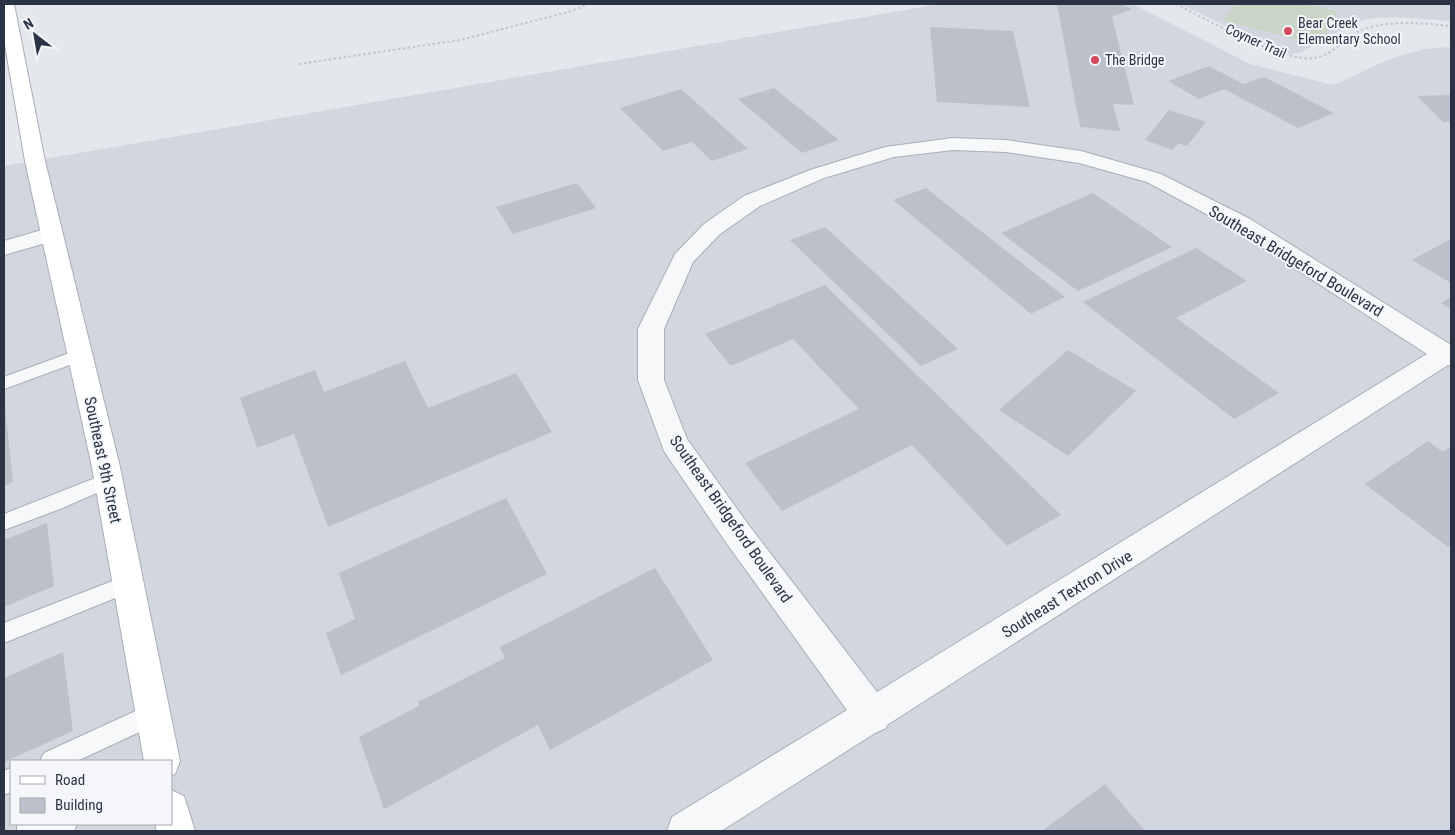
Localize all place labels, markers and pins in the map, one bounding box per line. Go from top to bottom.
place label: Bear Creek Elementary School [1298,15,1401,47]
marker: Bear Creek Elementary School [1282,25,1294,37]
place label: The Bridge [1105,52,1165,68]
marker: The Bridge [1089,54,1101,66]

